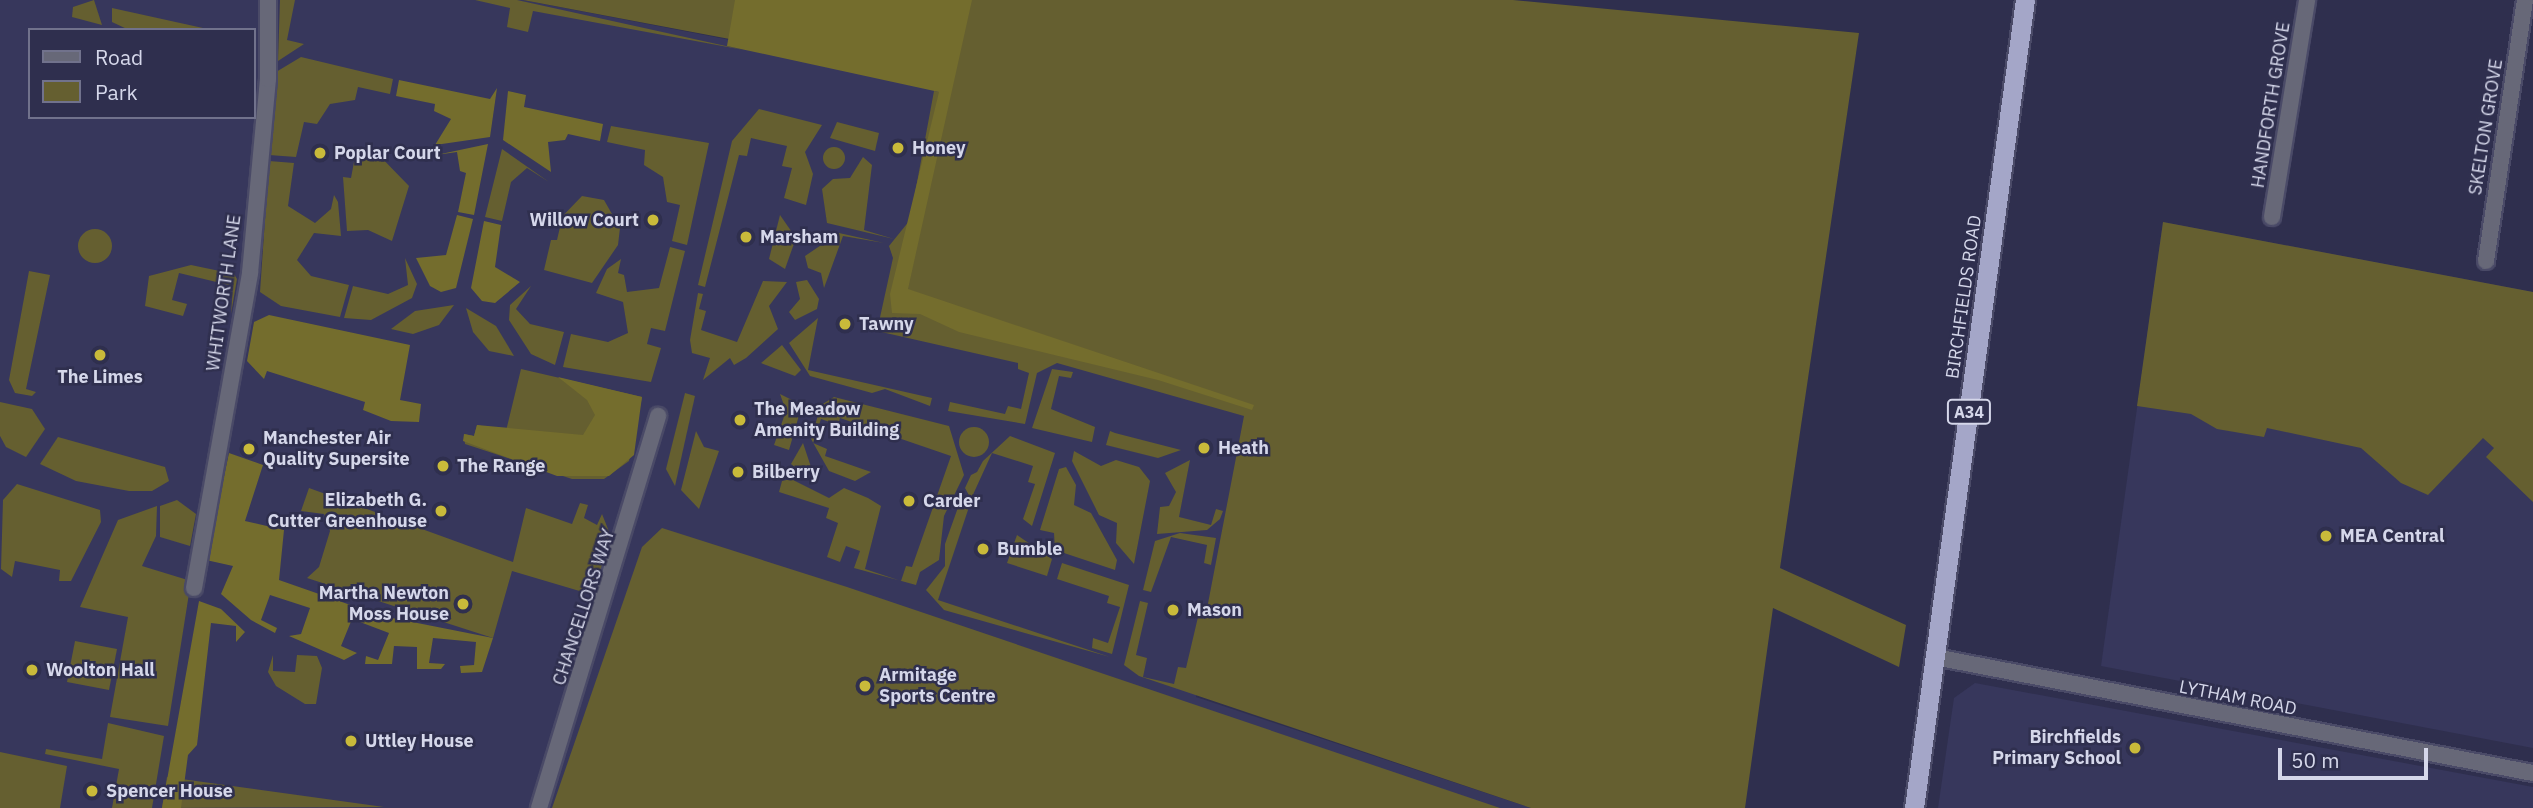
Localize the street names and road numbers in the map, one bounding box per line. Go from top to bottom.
street label: HANDFORTH GROVE [2247,20,2295,190]
street label: SKELTON GROVE [2465,57,2507,197]
street label: WHITWORTH LANE [202,213,246,373]
street label: BIRCHFIELDS ROAD [1942,214,1986,380]
road number: A34 [1946,400,1992,424]
street label: CHANCELLORS WAY [548,526,620,688]
street label: LYTHAM ROAD [2177,676,2299,720]

